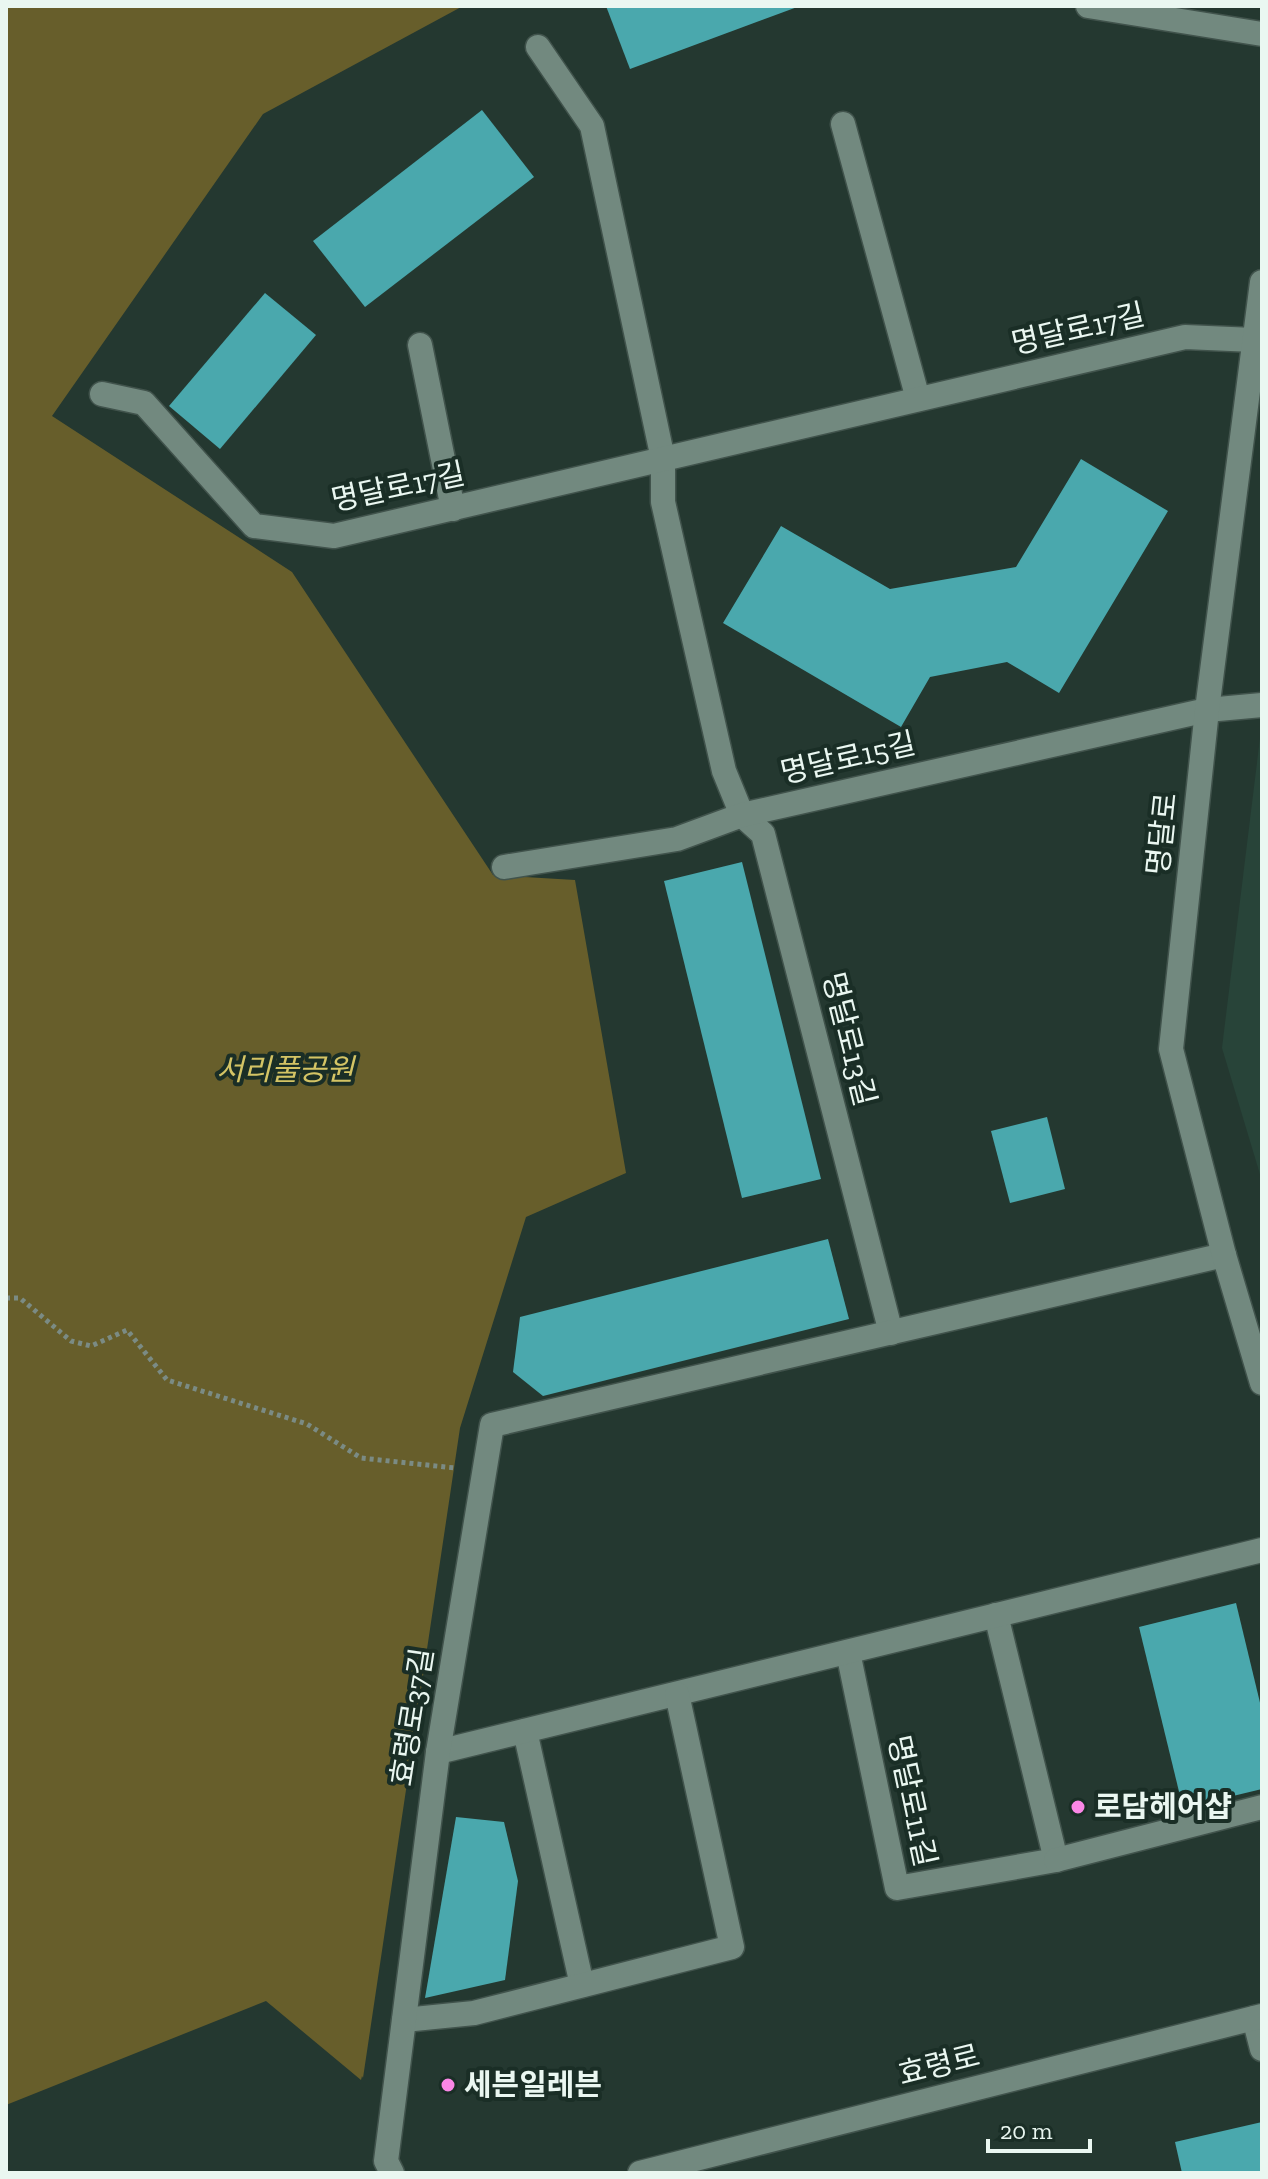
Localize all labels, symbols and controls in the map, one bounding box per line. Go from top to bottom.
street label: 명달로17길 [1008,296,1148,362]
street label: 명달로17길 [328,455,468,519]
street label: 명달로15길 [777,725,919,791]
street label: 명달로 [1140,791,1184,877]
street label: 명달로13길 [815,968,883,1110]
park label: 서리풀공원 [216,1052,356,1088]
street label: 효령로37길 [383,1645,441,1789]
street label: 명달로11길 [881,1732,943,1870]
place label: 로담헤어샵 [1094,1789,1232,1825]
marker: 로담헤어샵 [1069,1798,1087,1816]
street label: 효령로 [894,2038,984,2092]
place label: 세븐일레븐 [464,2067,602,2103]
marker: 세븐일레븐 [439,2076,457,2094]
scale bar [988,2103,1090,2153]
text: 20 m [1000,2116,1053,2145]

